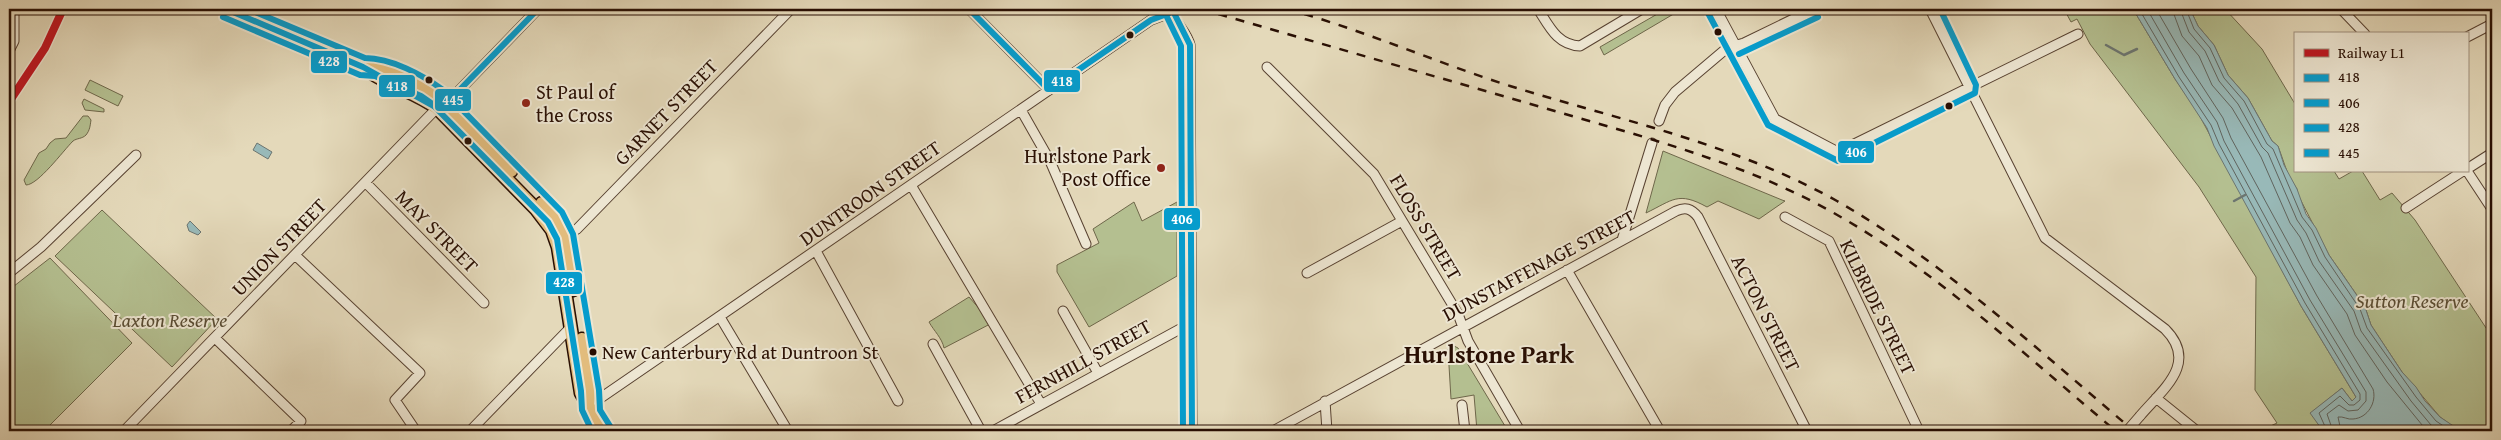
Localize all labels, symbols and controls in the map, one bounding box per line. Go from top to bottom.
unlabelled marker [1713,27,1723,37]
unlabelled marker [1125,30,1135,40]
legend [2294,32,2468,172]
text: Railway L1 [2338,42,2405,63]
line badge: 428 [310,50,348,74]
text: 428 [318,51,340,71]
street label: GARNET STREET [607,52,724,171]
text: 418 [2338,66,2360,87]
line badge: 418 [1043,69,1081,93]
text: 418 [1051,71,1073,91]
line badge: 418 [378,74,416,98]
unlabelled marker [424,75,434,85]
text: 418 [386,76,408,96]
place label: St Paul of the Cross [536,77,617,129]
line badge: 445 [434,88,472,112]
text: 445 [442,90,464,110]
text: 406 [2338,92,2360,113]
marker: St Paul of the Cross [520,97,532,109]
unlabelled marker [1944,101,1954,111]
text: 428 [2338,116,2360,137]
street label: DUNTROON STREET [793,133,946,252]
unlabelled marker [463,136,473,146]
line badge: 406 [1837,140,1875,164]
place label: Hurlstone Park Post Office [1024,141,1152,193]
text: 406 [1845,142,1867,162]
text: 445 [2338,142,2360,163]
marker: Hurlstone Park Post Office [1155,162,1167,174]
street label: FLOSS STREET [1383,168,1470,285]
street label: MAY STREET [389,183,485,279]
street label: UNION STREET [224,191,333,302]
street label: DUNSTAFFENAGE STREET [1437,201,1641,328]
line badge: 406 [1163,207,1201,231]
text: 406 [1171,209,1193,229]
street label: KILBRIDE STREET [1833,234,1924,379]
street label: ACTON STREET [1725,249,1808,376]
line badge: 428 [545,271,583,295]
text: 428 [553,272,575,292]
park label: Sutton Reserve [2355,286,2469,315]
park label: Laxton Reserve [112,305,227,334]
street label: FERNHILL STREET [1009,311,1156,410]
district label: Hurlstone Park [1404,336,1575,372]
place label: New Canterbury Rd at Duntroon St [602,338,878,366]
marker: New Canterbury Rd at Duntroon St [588,347,598,357]

